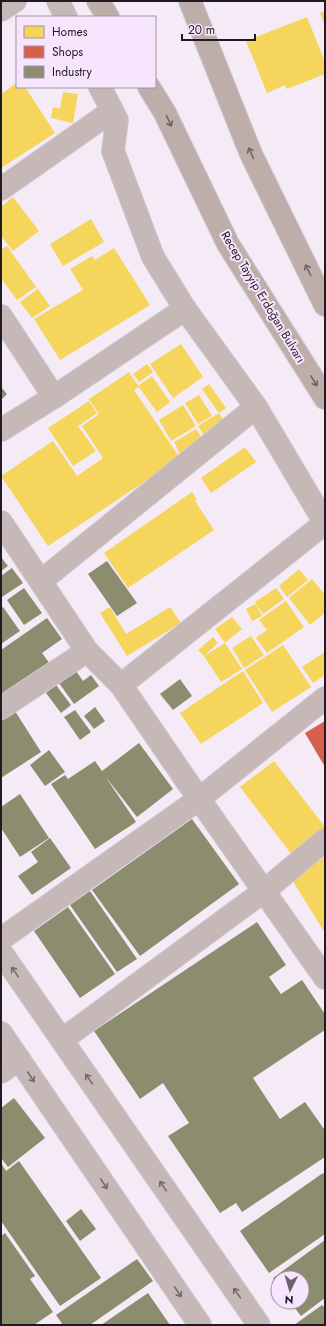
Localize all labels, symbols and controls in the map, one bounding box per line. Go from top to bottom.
legend [16,16,156,88]
scale bar [182,16,255,42]
text: 20 m [188,21,215,39]
text: Homes [52,23,88,41]
text: Shops [52,43,83,61]
text: Industry [52,63,93,81]
one-way arrow [165,115,173,127]
one-way arrow [247,148,254,160]
street label: Recep Tayyip Erdoğan Bulvarı [217,228,309,366]
one-way arrow [304,264,311,276]
one-way arrow [310,375,318,386]
one-way arrow [11,967,19,978]
one-way arrow [27,1071,35,1082]
one-way arrow [85,1074,93,1085]
one-way arrow [100,1178,108,1189]
one-way arrow [159,1181,167,1192]
north arrow [270,1270,310,1310]
one-way arrow [174,1286,182,1297]
one-way arrow [233,1288,241,1299]
text: N [284,1292,294,1308]

